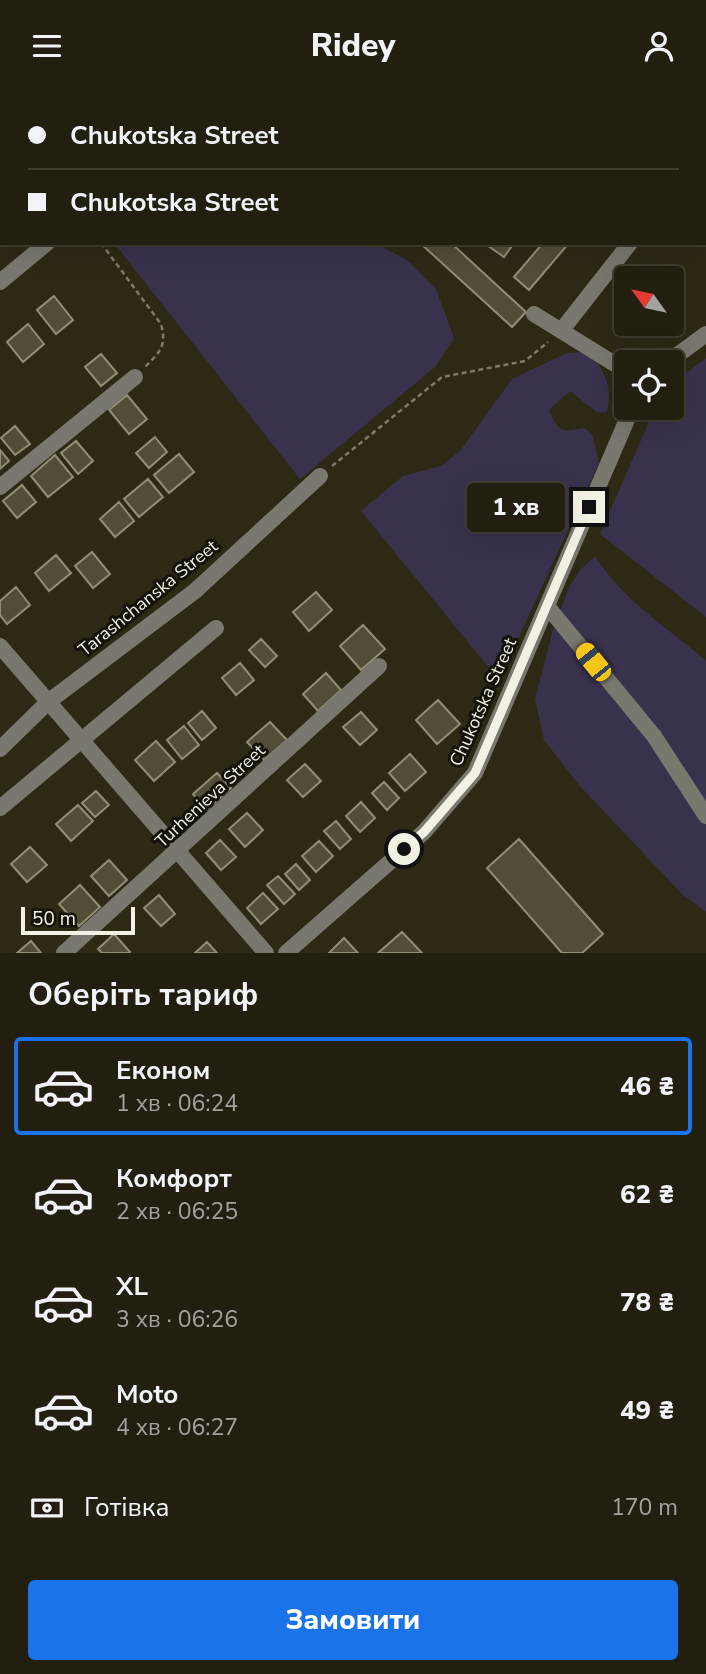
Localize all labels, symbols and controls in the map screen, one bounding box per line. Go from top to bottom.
text: Ridey [311,24,395,67]
icon: menu [28,27,66,65]
icon: person [640,27,678,65]
text: Chukotska Street [70,118,279,153]
text: Chukotska Street [70,185,279,220]
north arrow [614,266,684,336]
map controls [614,266,684,420]
button: locate [614,350,684,420]
callout: 1 хв [466,483,564,531]
route end [573,491,605,523]
text: 1 хв [493,492,539,523]
street label: Tarashchanska Street [73,534,223,662]
street label: Chukotska Street [444,633,522,770]
car [572,639,615,685]
street label: Turhenieva Street [150,738,271,853]
route start [388,833,420,865]
scale bar [21,904,135,936]
text: 50 m [32,906,76,932]
text: Оберіть тариф [28,973,258,1016]
text: Економ [116,1053,210,1088]
icon: car [32,1055,95,1118]
text: 46 ₴ [620,1069,674,1104]
text: 1 хв · 06:24 [116,1088,238,1119]
text: Комфорт [116,1161,232,1196]
icon: car [32,1163,95,1226]
text: 62 ₴ [620,1177,674,1212]
text: 2 хв · 06:25 [116,1196,238,1227]
text: XL [116,1269,148,1304]
icon: car [32,1271,95,1334]
text: 78 ₴ [620,1285,674,1320]
text: 3 хв · 06:26 [116,1304,238,1335]
text: Moto [116,1377,178,1412]
icon: car [32,1379,95,1442]
text: 49 ₴ [620,1393,674,1428]
text: 4 хв · 06:27 [116,1412,238,1443]
icon: cash [28,1489,66,1527]
text: Готівка [84,1490,169,1525]
text: 170 m [611,1492,678,1523]
button: Замовити [28,1580,678,1660]

